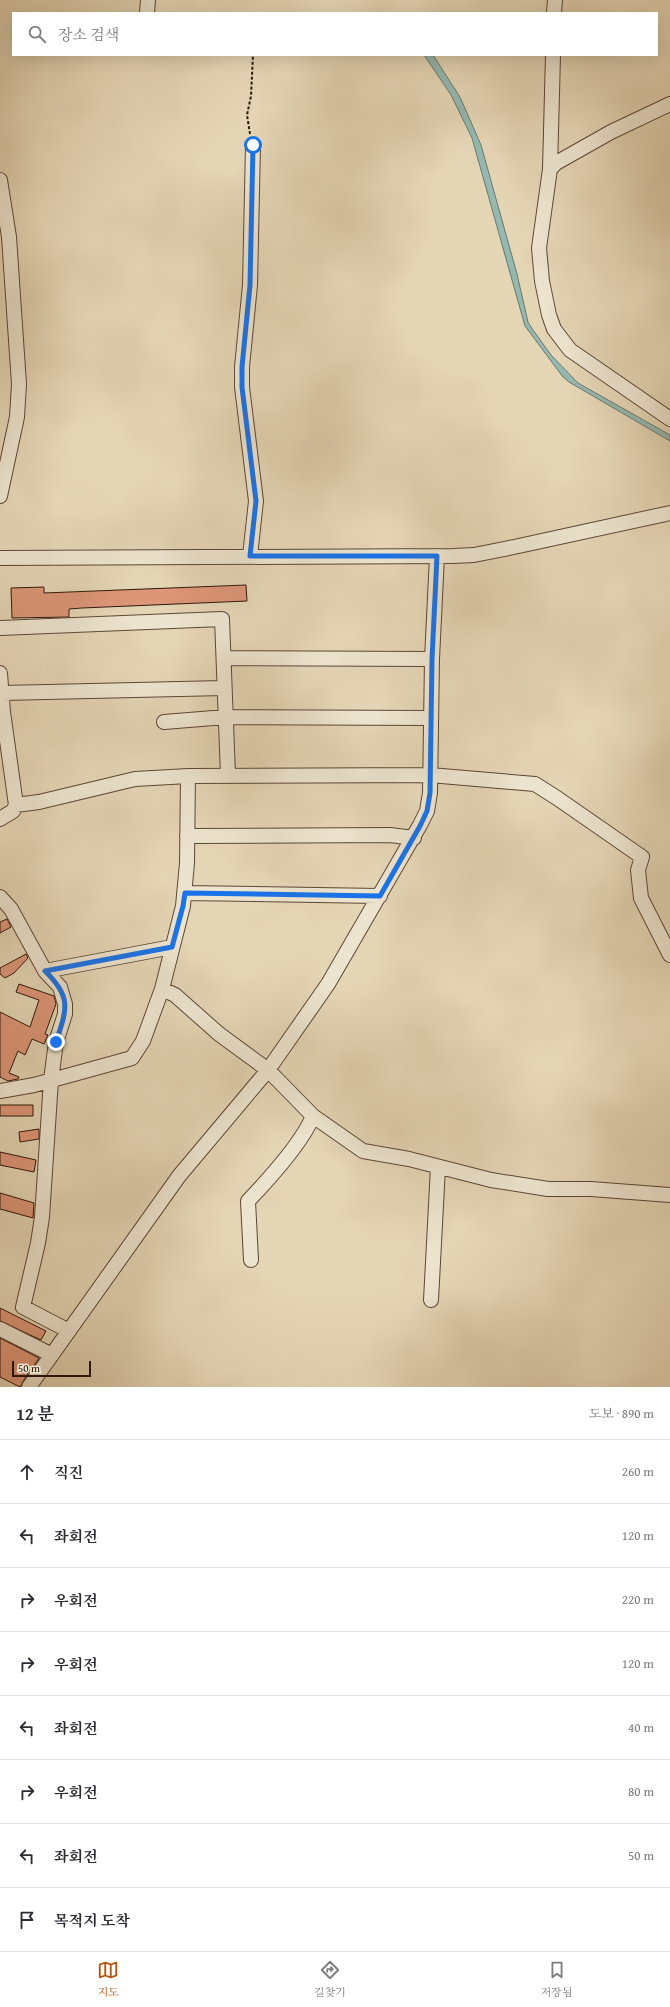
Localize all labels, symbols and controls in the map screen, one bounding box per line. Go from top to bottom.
search box [12,12,658,56]
icon: search [26,23,48,45]
text: 장소 검색 [58,24,119,45]
route start [244,136,262,154]
route end [47,1033,65,1051]
scale bar [12,1359,91,1378]
text: 50 m [18,1360,40,1376]
text: 12 분 [16,1401,54,1426]
text: 도보 · 890 m [589,1404,654,1423]
icon: ahead [16,1461,38,1483]
text: 직진 [54,1462,83,1483]
text: 260 m [622,1462,654,1481]
icon: left [16,1525,38,1547]
text: 좌회전 [54,1526,97,1547]
text: 120 m [622,1526,654,1545]
icon: right [16,1589,38,1611]
text: 우회전 [54,1590,97,1611]
text: 220 m [622,1590,654,1609]
icon: right [16,1653,38,1675]
text: 우회전 [54,1654,97,1675]
text: 120 m [622,1654,654,1673]
icon: left [16,1717,38,1739]
text: 좌회전 [54,1718,97,1739]
text: 40 m [628,1718,654,1737]
icon: right [16,1781,38,1803]
text: 우회전 [54,1782,97,1803]
text: 80 m [628,1782,654,1801]
icon: left [16,1845,38,1867]
text: 좌회전 [54,1846,97,1867]
text: 50 m [628,1846,654,1865]
icon: arrive [16,1909,38,1931]
text: 목적지 도착 [54,1910,130,1931]
tab: 지도 [97,1959,119,2000]
tab: 길찾기 [314,1959,346,2000]
tab: 저장됨 [541,1959,573,2000]

